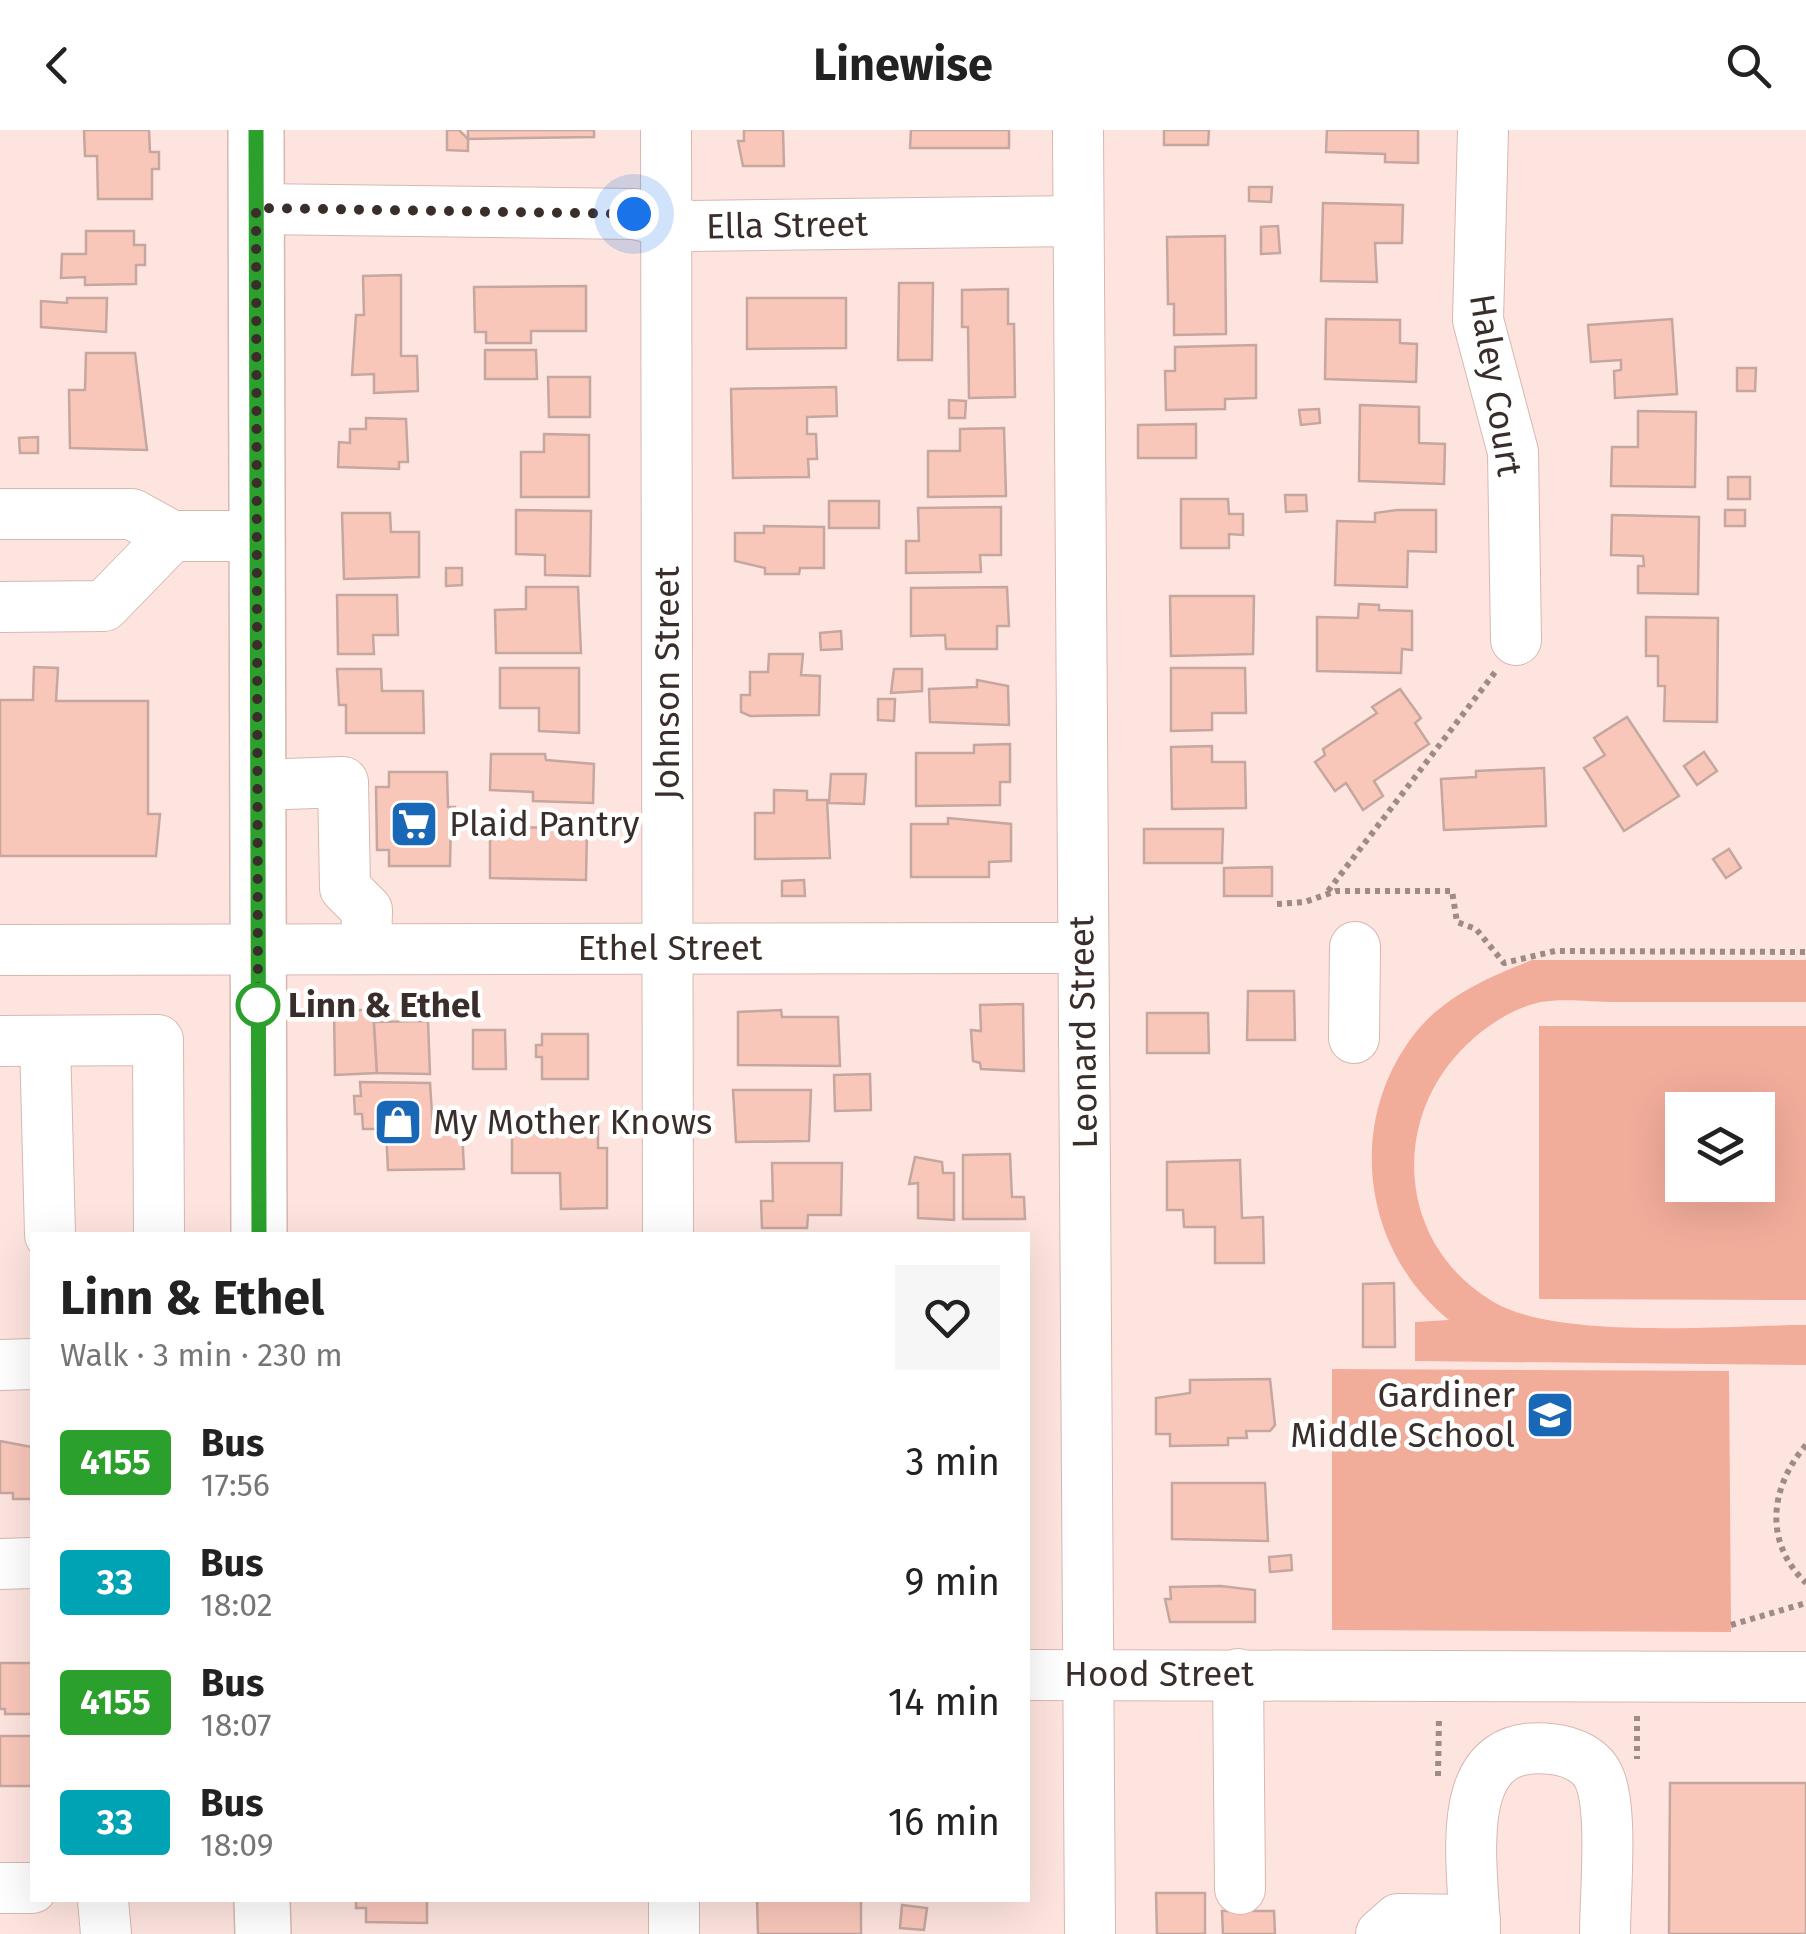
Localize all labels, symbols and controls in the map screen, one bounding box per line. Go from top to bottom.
icon: back [30,38,85,93]
text: Linewise [813,38,993,92]
icon: search [1721,38,1776,93]
your location [609,189,659,239]
street label: Ella Street [706,203,869,247]
street label: Haley Court [1461,291,1531,479]
street label: Johnson Street [646,566,688,800]
supermarket icon: Plaid Pantry [388,798,440,850]
place label: Plaid Pantry [449,803,640,845]
street label: Leonard Street [1060,915,1106,1149]
street label: Ethel Street [578,927,763,969]
marker: Linn & Ethel [237,984,279,1026]
place label: Linn & Ethel [288,984,481,1026]
map controls [1665,1092,1775,1202]
button: layers [1665,1092,1775,1202]
shop icon: My Mother Knows [372,1096,424,1148]
place label: My Mother Knows [433,1101,712,1143]
button: heart [895,1265,1000,1370]
text: Linn & Ethel [60,1269,324,1327]
text: Walk · 3 min · 230 m [60,1336,343,1374]
place label: Gardiner Middle School [1290,1374,1515,1456]
school or university icon: Gardiner Middle School [1524,1389,1576,1441]
text: Bus [201,1420,264,1466]
text: 3 min [905,1439,1000,1485]
text: 4155 [80,1441,151,1483]
text: 17:56 [201,1466,270,1504]
text: Bus [200,1540,264,1586]
text: 9 min [904,1559,1000,1605]
text: 33 [97,1561,133,1603]
text: 18:02 [200,1586,272,1624]
street label: Hood Street [1064,1653,1254,1695]
text: Bus [201,1660,264,1706]
text: 14 min [888,1679,1000,1725]
text: 4155 [80,1681,151,1723]
text: 18:07 [201,1706,271,1744]
text: Bus [200,1780,264,1826]
text: 16 min [888,1799,1000,1845]
text: 33 [97,1801,133,1843]
text: 18:09 [200,1826,274,1864]

